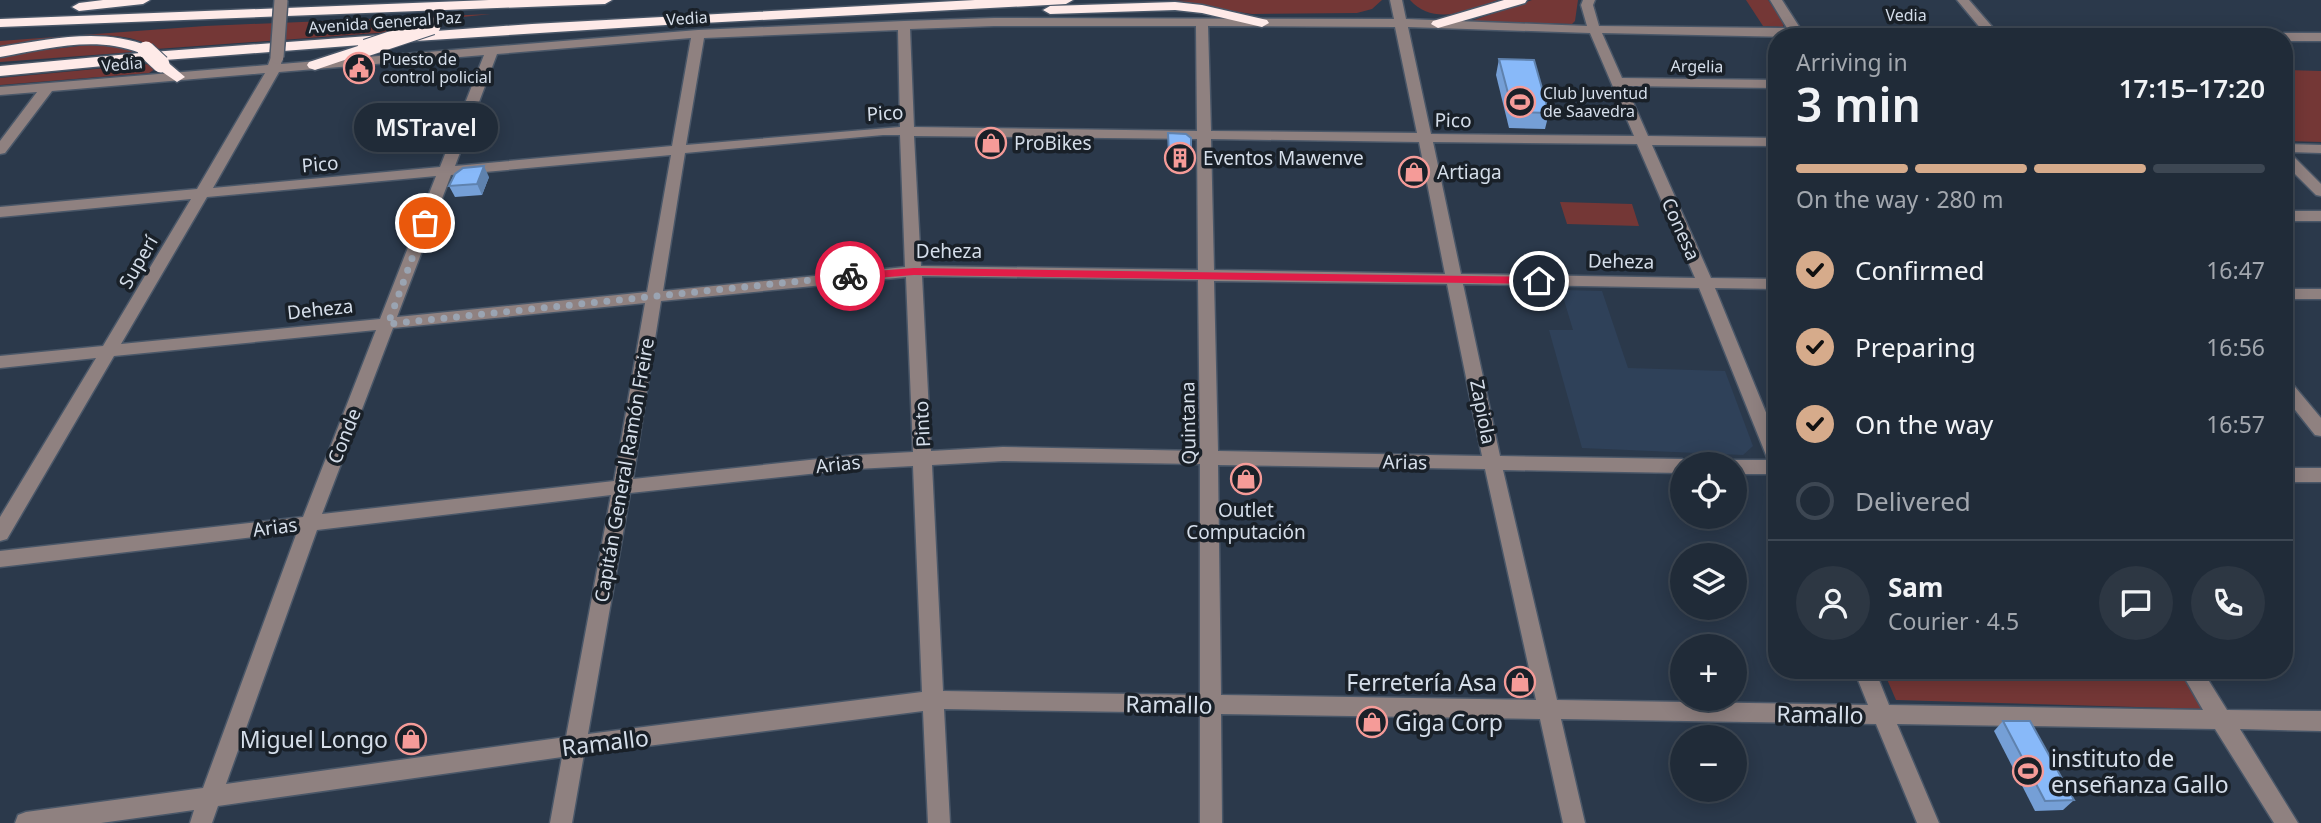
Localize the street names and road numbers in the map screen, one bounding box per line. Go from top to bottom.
street label: Vedia [1885,4,1927,26]
street label: Avenida General Paz [308,6,462,38]
street label: Vedia [666,6,708,30]
street label: Vedia [100,51,144,77]
street label: Argelia [1670,55,1724,77]
street label: Pico [866,99,904,127]
street label: Pico [1434,107,1472,133]
street label: Pico [300,149,340,179]
street label: Conesa [1656,194,1706,264]
street label: Superí [112,230,164,293]
street label: Deheza [916,238,982,264]
street label: Deheza [1588,247,1654,275]
street label: Deheza [286,293,354,325]
street label: Capitán General Ramón Freire [588,336,660,604]
street label: Zapiola [1464,378,1502,446]
street label: Quintana [1174,381,1202,465]
street label: Pinto [908,400,936,448]
street label: Conde [321,404,367,468]
street label: Arias [814,449,862,479]
street label: Arias [1382,449,1428,475]
street label: Arias [251,511,299,543]
street label: Ramallo [1125,687,1213,721]
street label: Ramallo [1776,697,1864,731]
street label: Ramallo [560,721,650,763]

